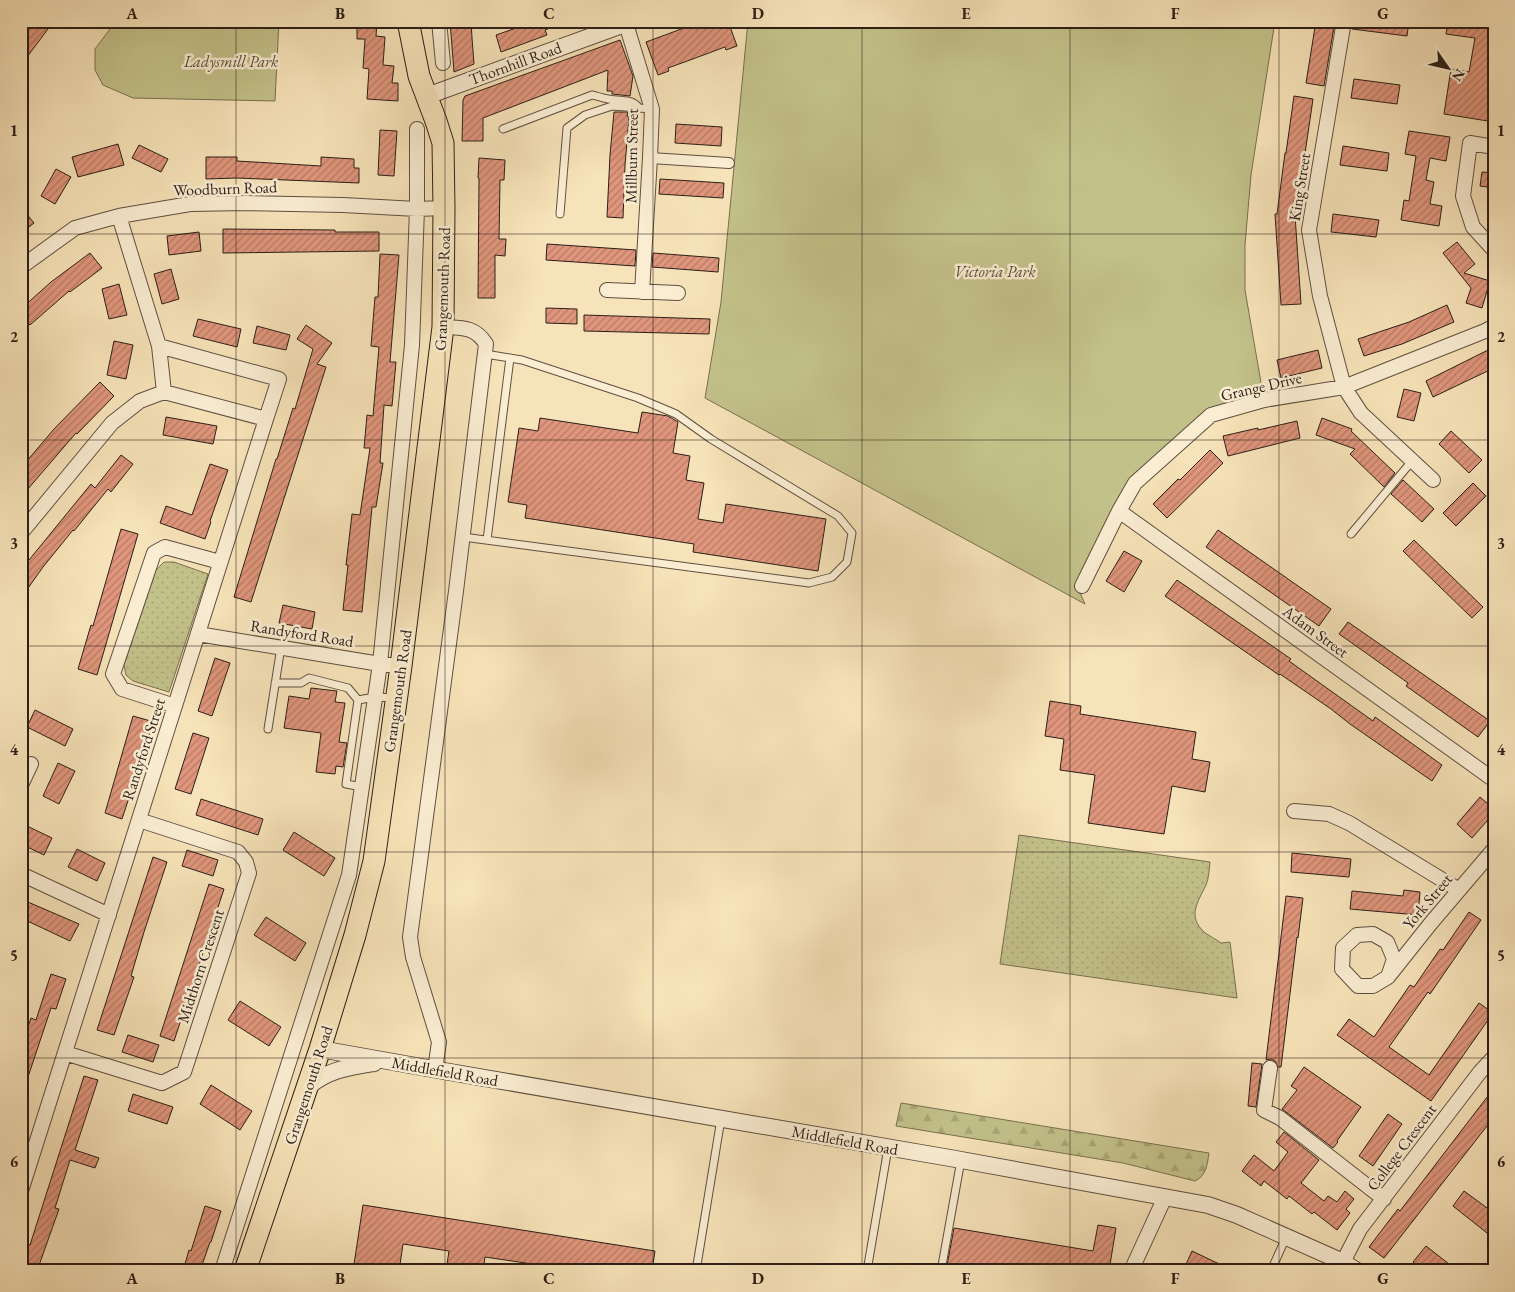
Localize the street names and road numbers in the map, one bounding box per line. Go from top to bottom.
street label: Thornhill Road [466,37,565,90]
street label: Millburn Street [620,108,643,204]
street label: King Street [1284,152,1315,223]
street label: Woodburn Road [173,176,278,201]
street label: Grangemouth Road [430,226,455,351]
street label: Grange Drive [1219,367,1304,406]
street label: Adam Street [1278,600,1353,662]
street label: Randyford Road [249,615,356,652]
street label: Grangemouth Road [378,627,417,754]
street label: Randyford Street [117,696,170,803]
street label: York Street [1398,869,1457,934]
street label: Midthorn Crescent [172,907,229,1026]
street label: Grangemouth Road [279,1022,338,1147]
street label: Middlefield Road [390,1052,501,1091]
street label: College Crescent [1362,1100,1441,1195]
street label: Middlefield Road [790,1121,901,1160]

